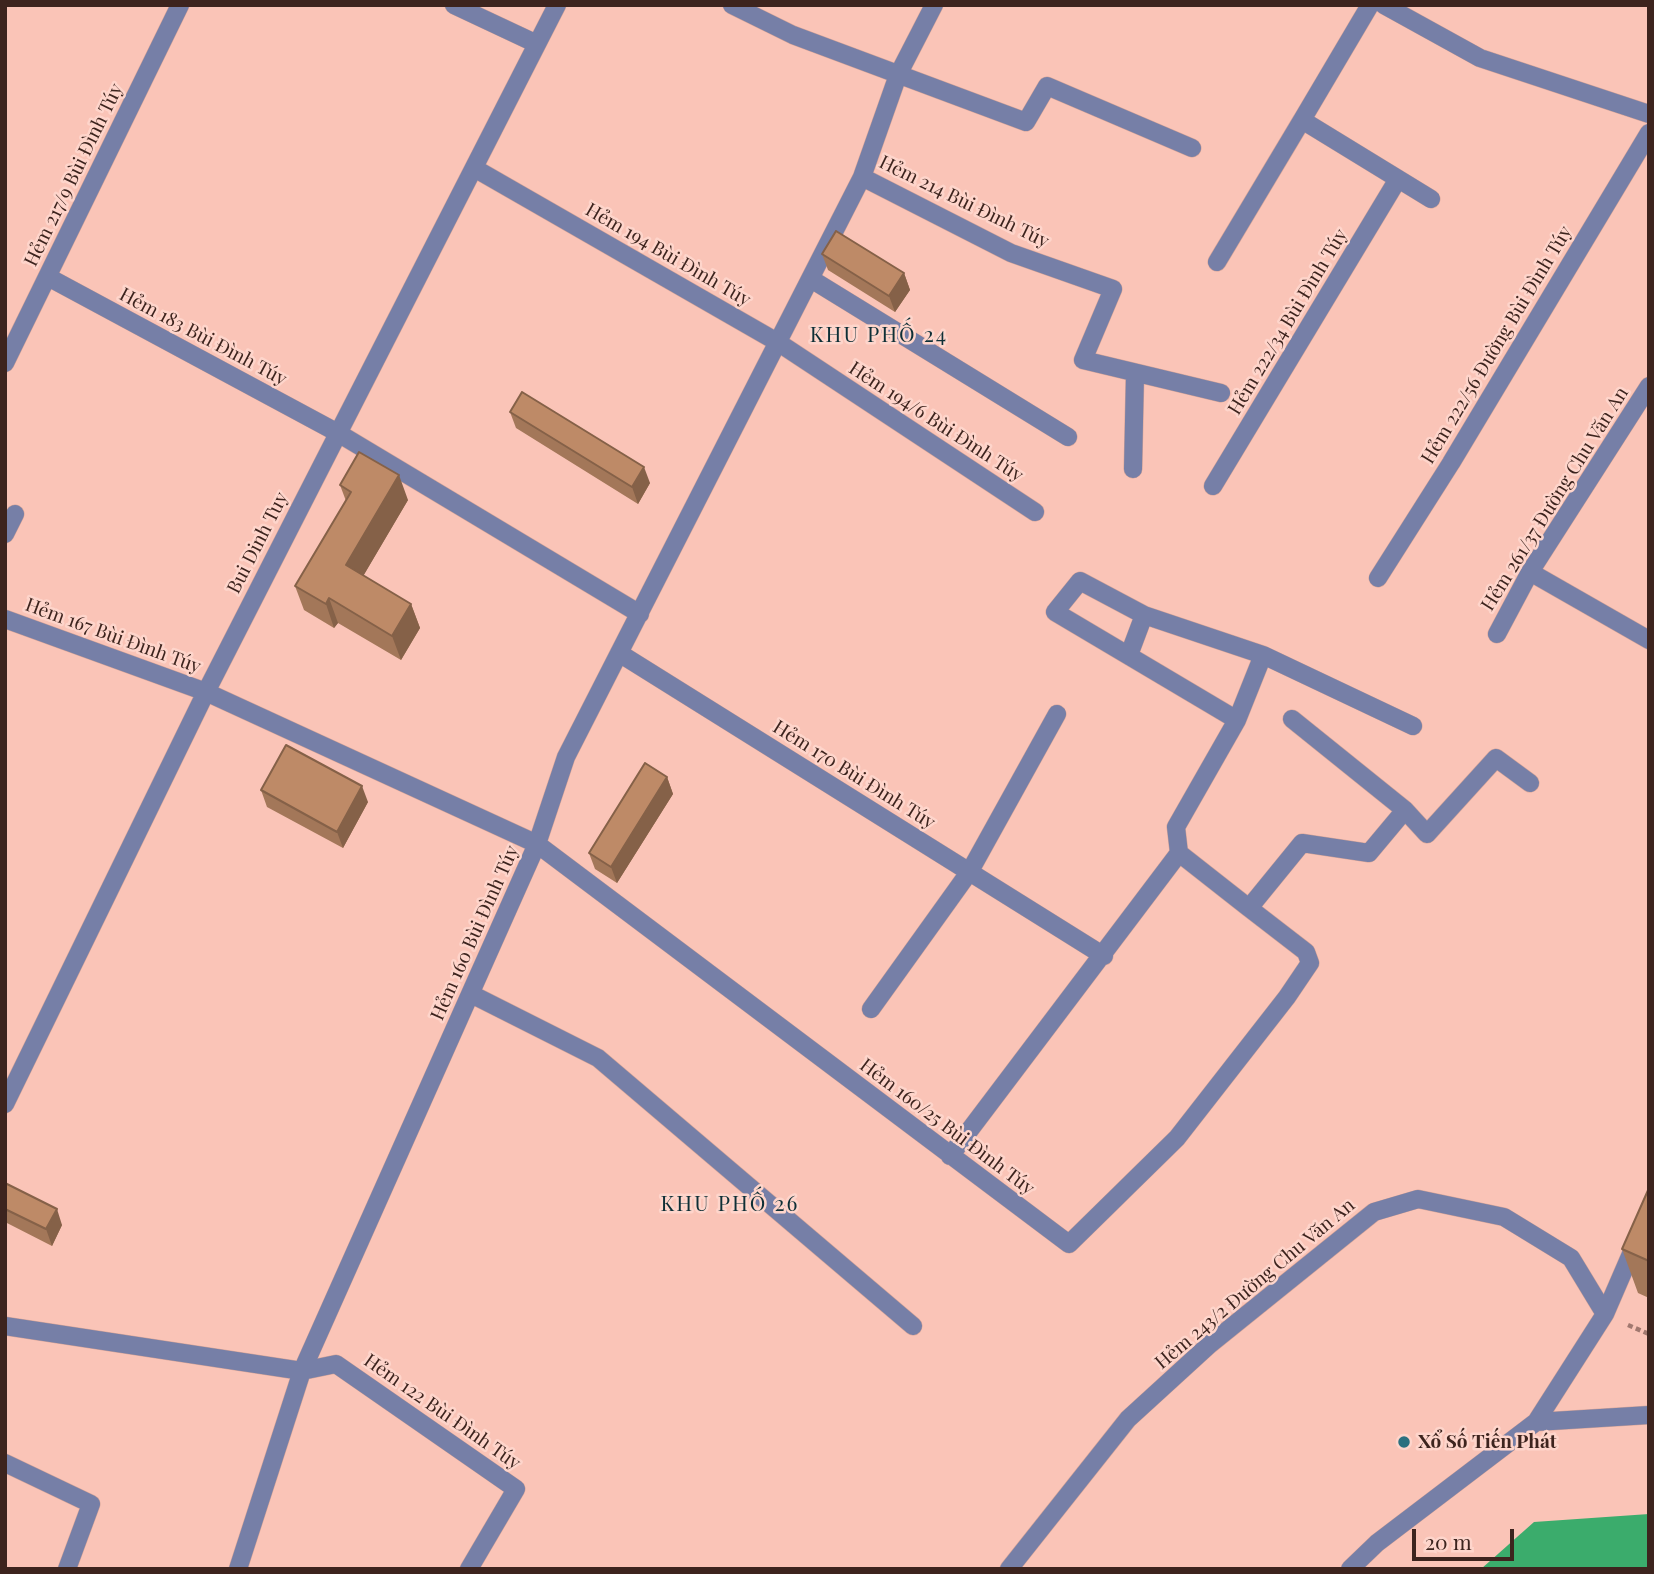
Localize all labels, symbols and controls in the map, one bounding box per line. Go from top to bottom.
street label: Hẻm 217/9 Bùi Đình Túy [20,80,128,270]
street label: Hẻm 214 Bùi Đình Túy [875,151,1053,253]
street label: Hẻm 194 Bùi Đình Túy [581,198,755,312]
street label: Hẻm 222/56 Đường Bùi Đình Túy [1417,222,1577,468]
street label: Hẻm 222/34 Bùi Đình Túy [1223,225,1353,419]
street label: Hẻm 183 Bùi Đình Túy [116,283,290,391]
district label: KHU PHỐ 24 [811,322,947,348]
street label: Hẻm 194/6 Bùi Đình Túy [844,357,1028,487]
street label: Hẻm 261/37 Đường Chu Văn An [1477,383,1633,615]
street label: Bui Dinh Tuy [223,488,293,598]
street label: Hẻm 167 Bùi Đình Túy [22,594,204,678]
street label: Hẻm 170 Bùi Đình Túy [769,716,939,834]
street label: Hẻm 160 Bùi Đình Túy [426,842,524,1024]
street label: Hẻm 160/25 Bùi Đình Túy [855,1054,1039,1200]
district label: KHU PHỐ 26 [662,1191,798,1217]
street label: Hẻm 243/2 Đường Chu Văn An [1151,1194,1359,1374]
street label: Hẻm 122 Bùi Đình Túy [359,1349,525,1475]
place label: Xổ Số Tiến Phát [1418,1431,1556,1453]
marker: Xổ Số Tiến Phát [1396,1434,1412,1450]
scale bar [1416,1514,1518,1558]
text: 20 m [1425,1527,1472,1555]

